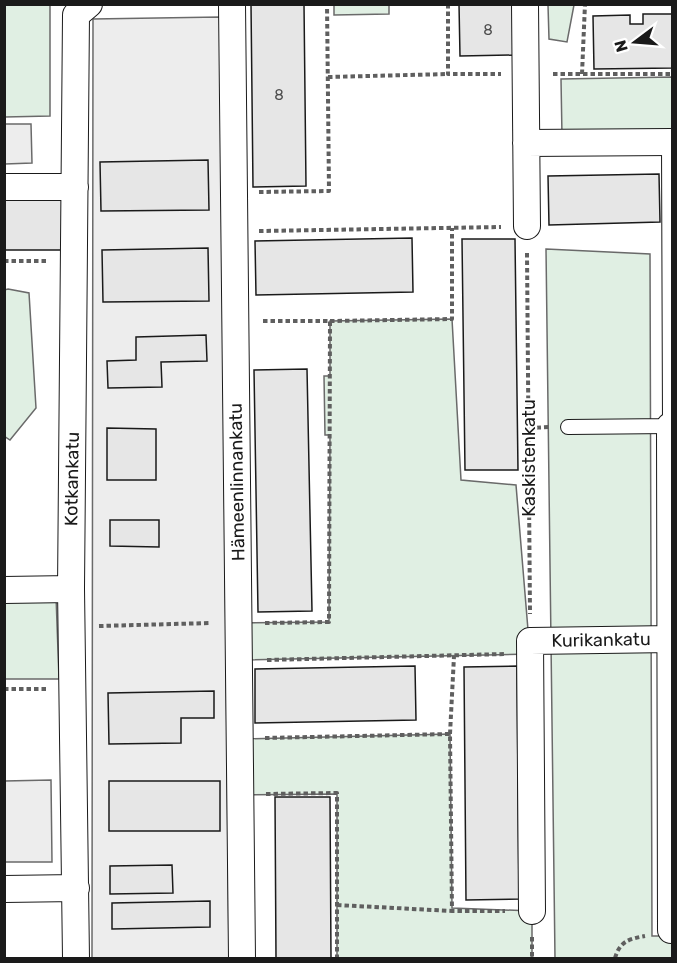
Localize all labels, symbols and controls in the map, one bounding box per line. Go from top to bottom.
north arrow [605,12,665,72]
house number: 8 [483,21,493,39]
text: N [610,38,632,54]
house number: 8 [274,86,284,104]
street label: Kaskistenkatu [518,399,540,517]
street label: Hämeenlinnankatu [225,403,249,561]
street label: Kotkankatu [60,432,84,526]
street label: Kurikankatu [551,628,651,652]

